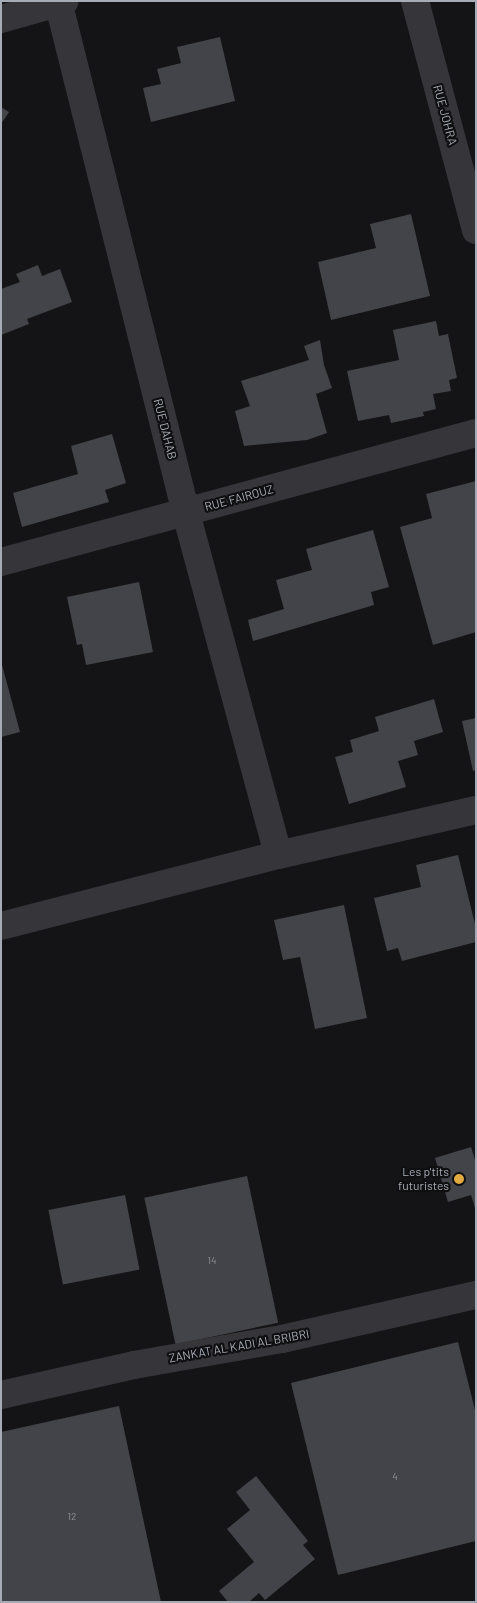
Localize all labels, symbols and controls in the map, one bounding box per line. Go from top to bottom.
street label: RUE JOHRA [430,83,460,147]
street label: RUE DAHAB [151,397,179,461]
street label: RUE FAIROUZ [203,482,275,514]
place label: Les p'tits futuristes [398,1165,449,1193]
marker: Les p'tits futuristes [453,1173,465,1185]
house number: 14 [207,1255,217,1267]
street label: ZANKAT AL KADI AL BRIBRI [168,1327,310,1365]
house number: 4 [392,1471,398,1483]
house number: 12 [68,1511,76,1523]

